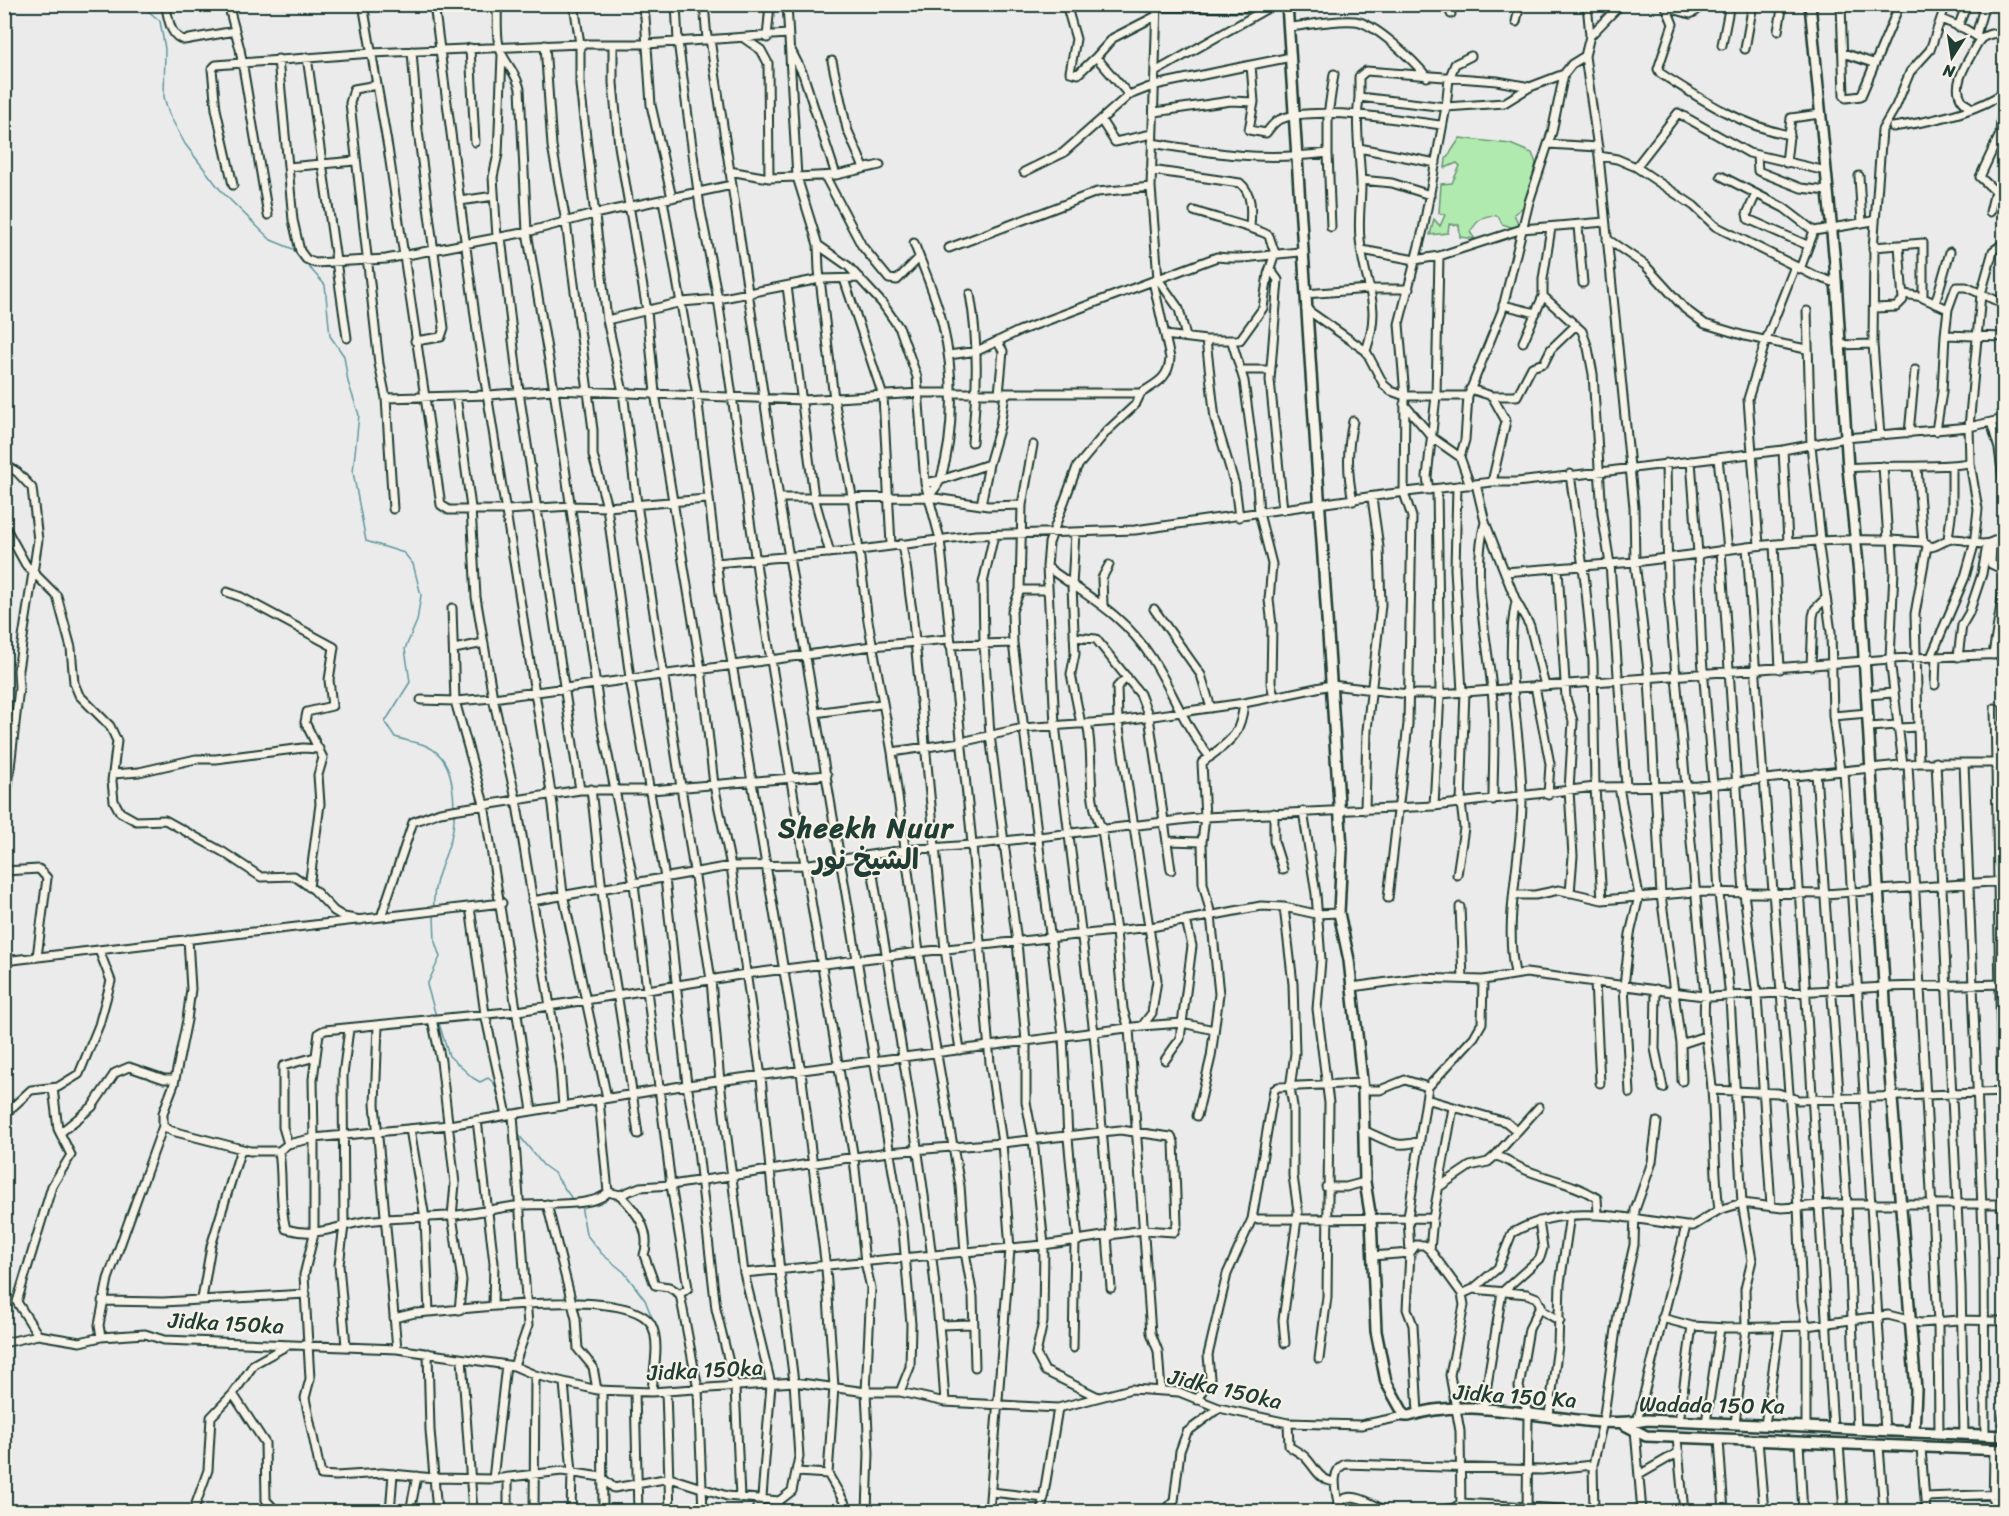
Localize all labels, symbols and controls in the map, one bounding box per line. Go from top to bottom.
north arrow [1922,27,1982,87]
text: N [1940,56,1958,87]
district label: Sheekh Nuur الشيخ نور [777,803,955,884]
street label: Jidka 150ka [166,1300,285,1346]
street label: Jidka 150ka [645,1347,764,1393]
street label: Jidka 150ka [1163,1357,1286,1421]
street label: Jidka 150 Ka [1451,1372,1578,1420]
street label: Wadada 150 Ka [1639,1384,1785,1426]

